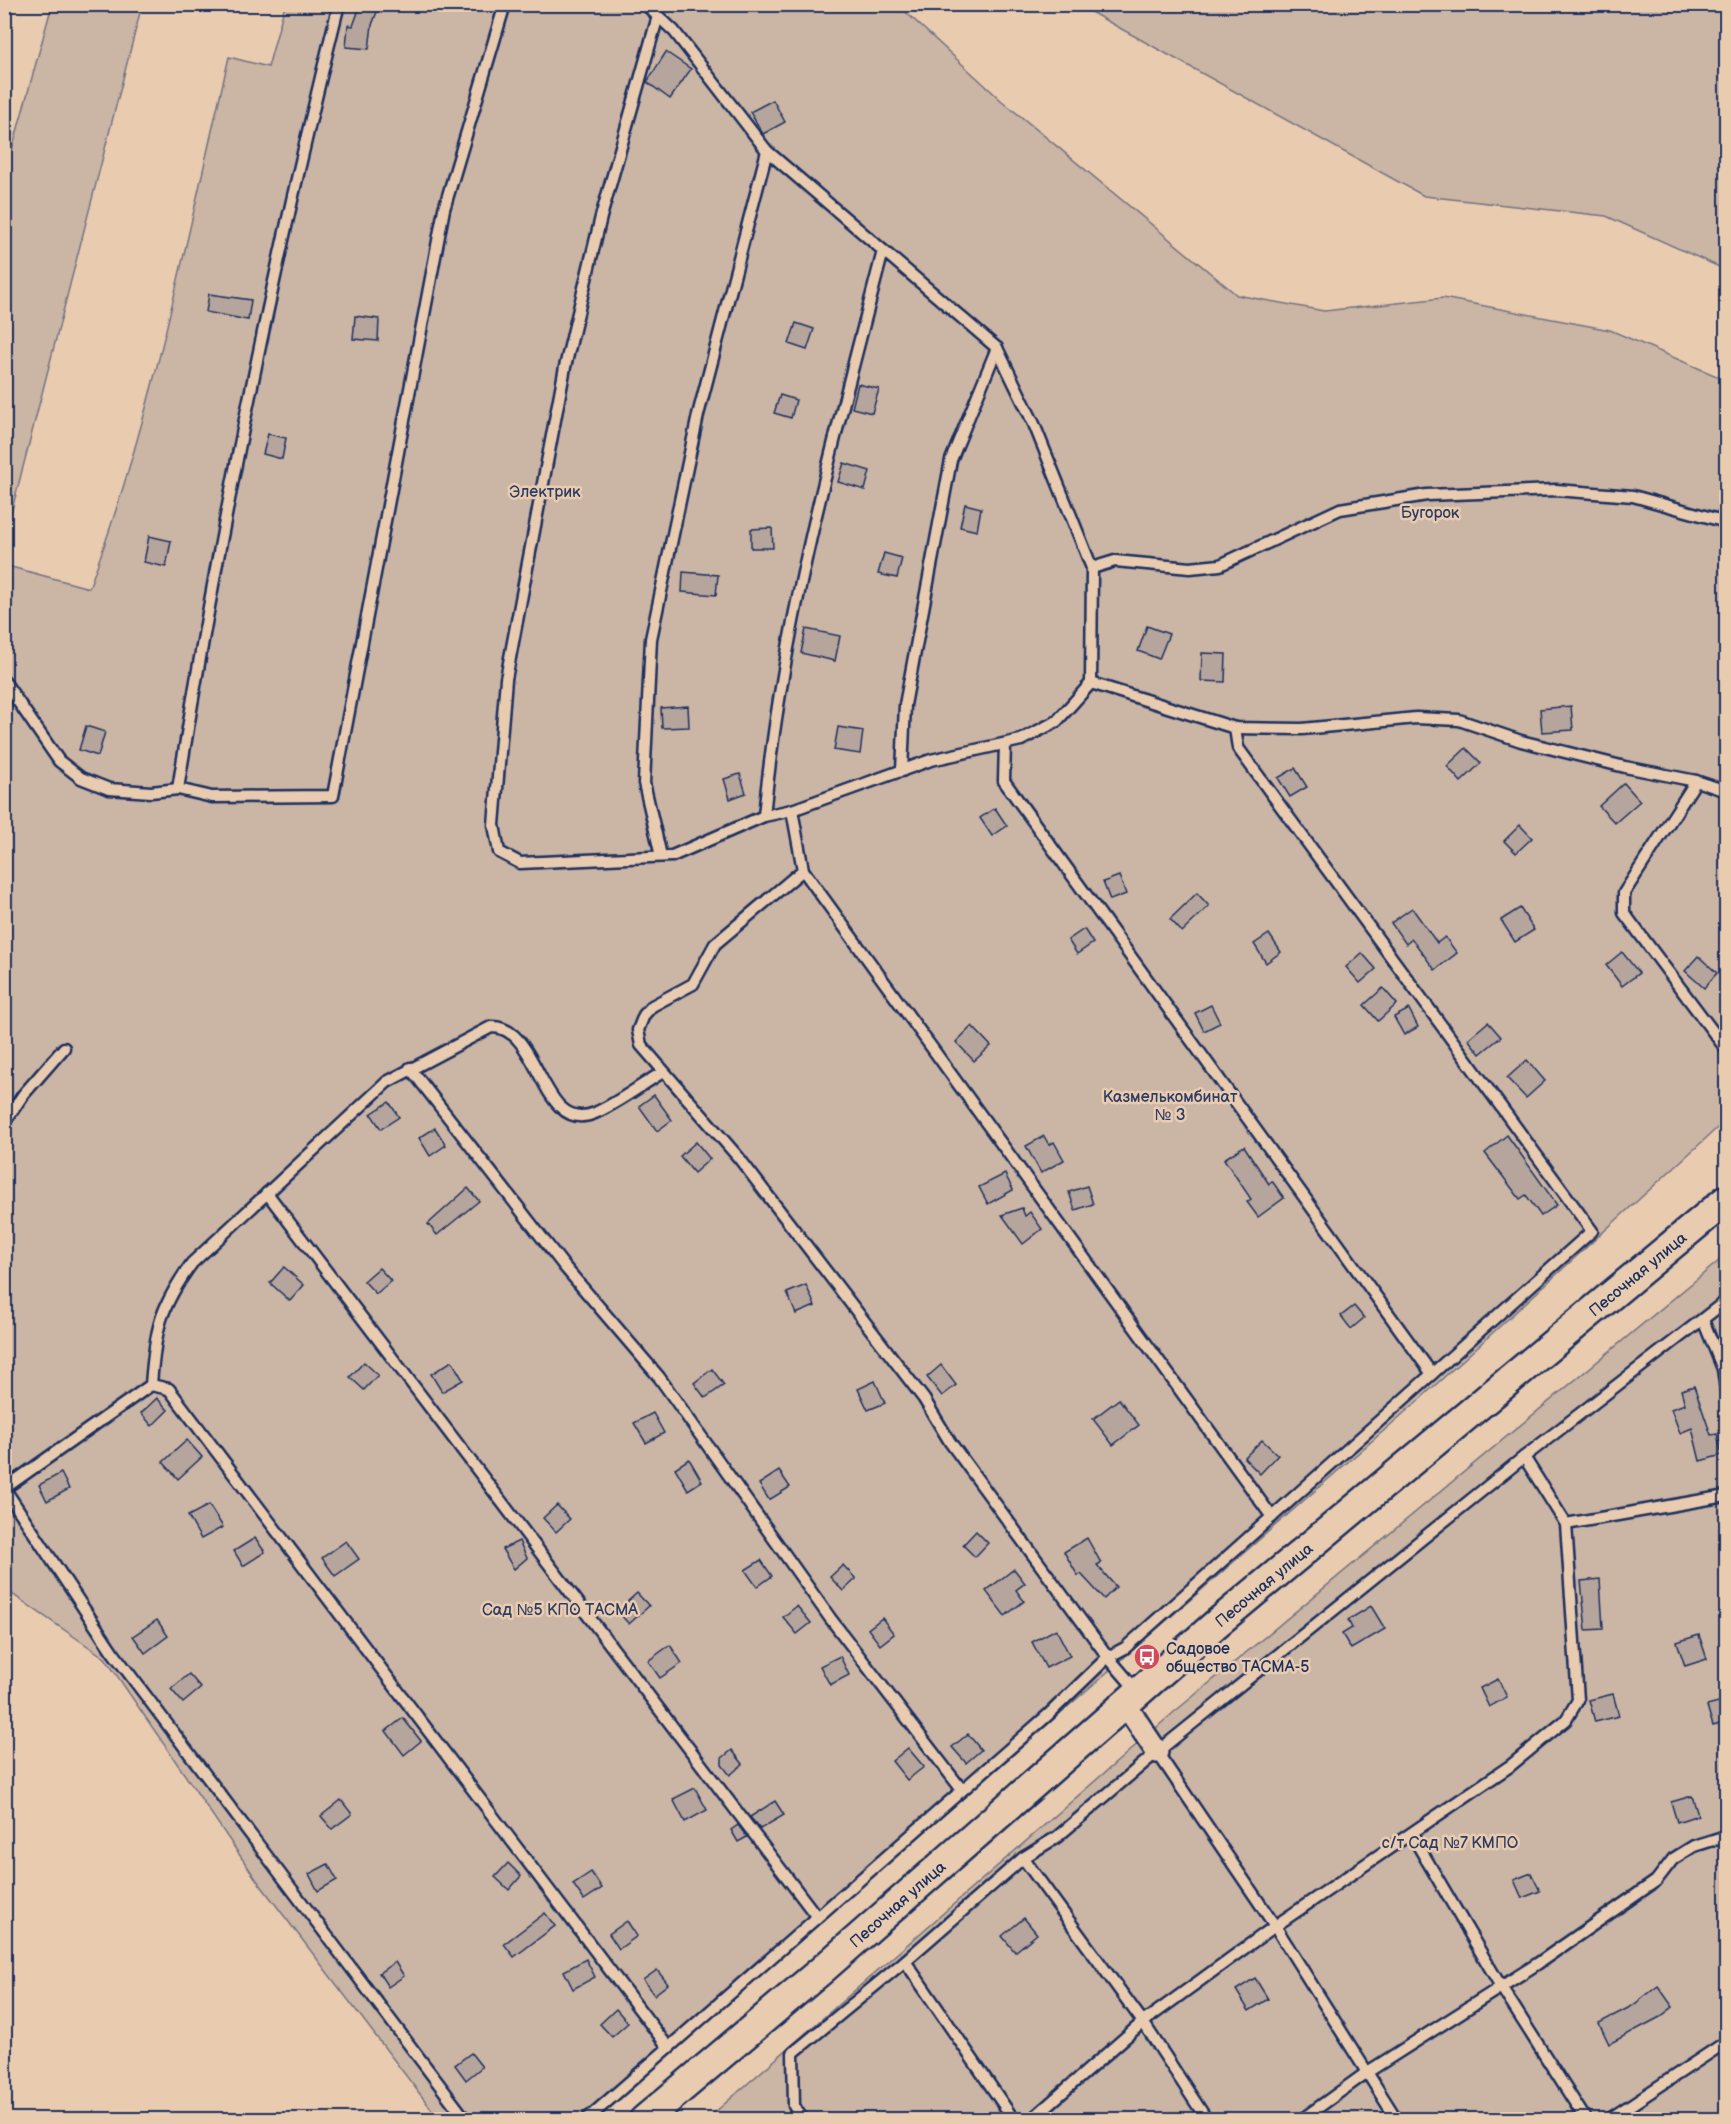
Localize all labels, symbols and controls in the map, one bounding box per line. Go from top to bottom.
park label: Электрик [509,483,581,502]
park label: Бугорок [1401,504,1460,523]
park label: Казмелькомбинат № 3 [1103,1088,1238,1125]
street label: Песочная улица [1585,1228,1691,1321]
street label: Песочная улица [1212,1539,1318,1632]
park label: Сад №5 КПО ТАСМА [482,1601,638,1620]
place label: Садовое общество ТАСМА-5 [1166,1640,1309,1677]
bus stop icon: Садовое общество ТАСМА-5 [1132,1642,1162,1672]
park label: с/т Сад №7 КМПО [1382,1834,1519,1853]
street label: Песочная улица [846,1857,951,1952]

